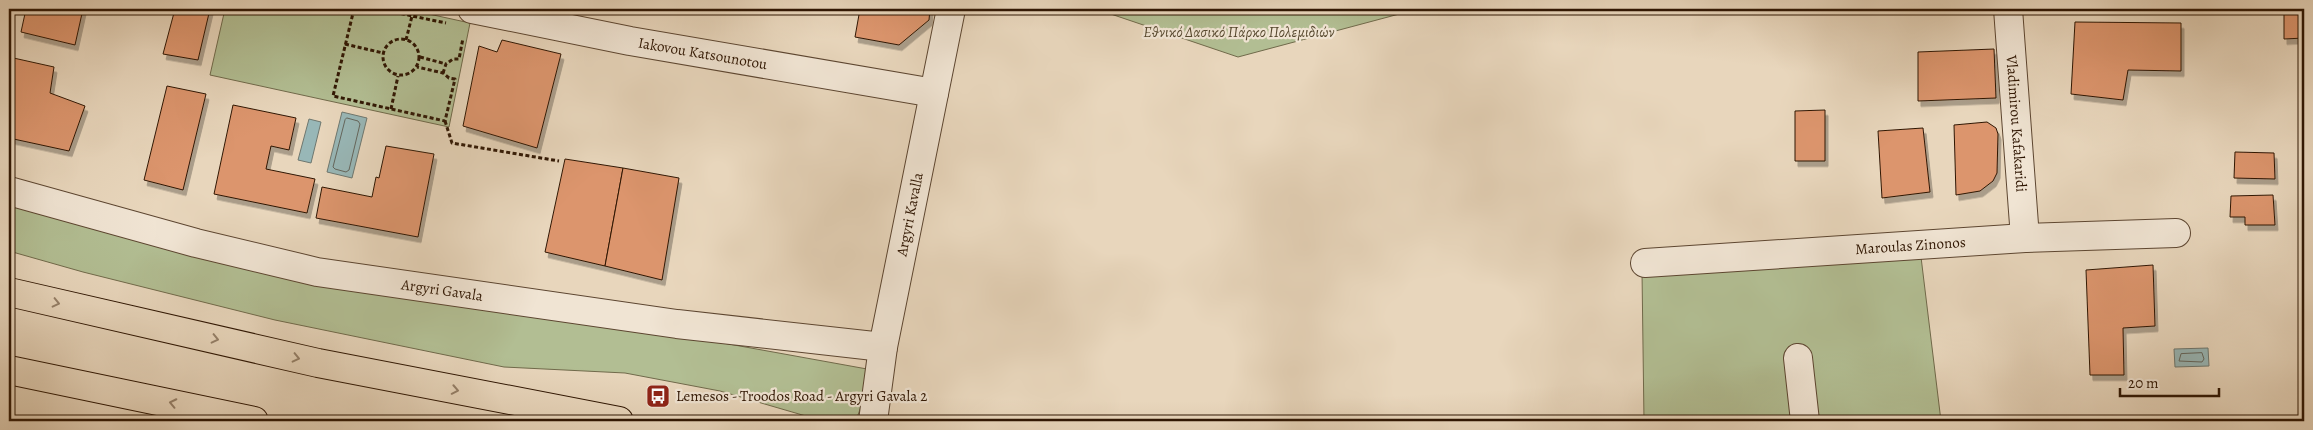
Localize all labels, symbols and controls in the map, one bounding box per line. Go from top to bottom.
park label: Εθνικό Δασικό Πάρκο Πολεμιδιών [1143,22,1335,42]
street label: Iakovou Katsounotou [637,33,770,74]
street label: Vladimirou Kafakaridi [2001,53,2032,193]
street label: Argyri Kavalla [891,171,928,259]
street label: Maroulas Zinonos [1855,232,1966,259]
street label: Argyri Gavala [399,274,484,306]
one-way arrow [52,297,61,308]
one-way arrow [210,333,219,344]
one-way arrow [291,352,300,363]
scale bar [2120,365,2219,397]
text: 20 m [2128,373,2159,393]
bus stop icon: Lemesos - Troodos Road - Argyri Gavala 2 [645,383,671,409]
one-way arrow [451,385,460,395]
place label: Lemesos - Troodos Road - Argyri Gavala 2 [676,386,927,406]
one-way arrow [168,398,177,409]

